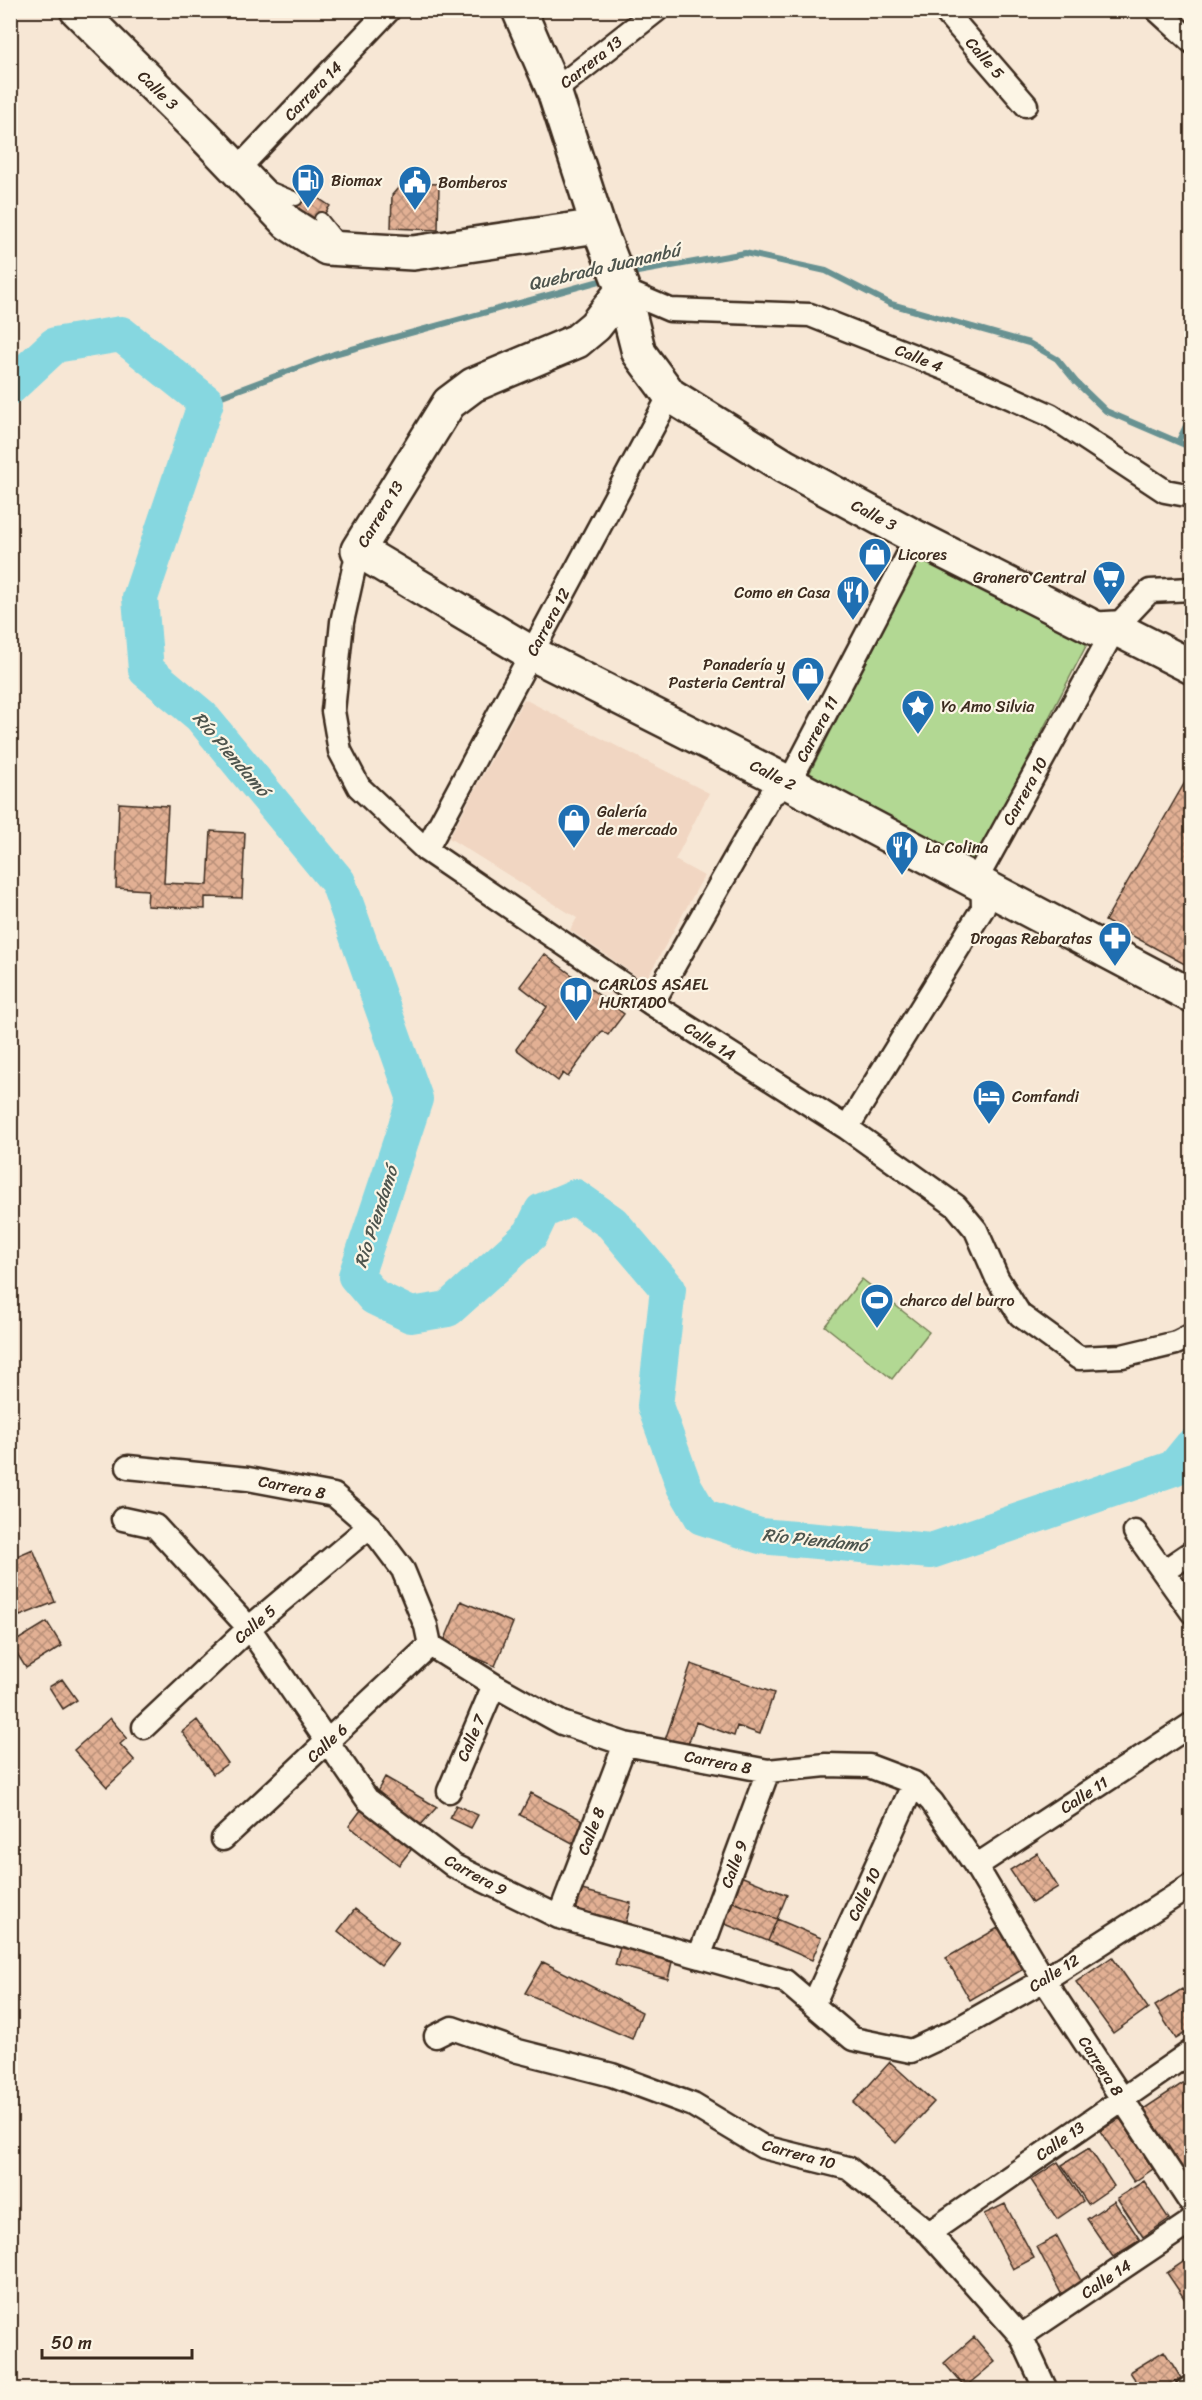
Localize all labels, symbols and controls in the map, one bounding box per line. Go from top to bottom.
street label: Carrera 13 [553,28,629,96]
street label: Calle 5 [958,30,1012,86]
street label: Carrera 14 [277,54,349,128]
street label: Calle 3 [131,63,186,117]
fuel station icon: Biomax [290,162,326,209]
public building icon: Bomberos [397,164,433,211]
place label: Biomax [331,166,383,195]
place label: Bomberos [438,168,508,197]
water label: Quebrada Juananbú [525,233,686,300]
street label: Calle 4 [891,335,947,381]
street label: Carrera 13 [349,475,412,553]
street label: Calle 3 [846,491,902,539]
shop icon: Licores [857,536,893,583]
place label: Licores [898,540,947,569]
supermarket icon: Granero Central [1091,559,1127,606]
place label: Granero Central [973,563,1086,592]
restaurant icon: Como en Casa [835,574,871,621]
place label: Como en Casa [734,578,831,607]
street label: Carrera 12 [518,582,578,662]
place label: Panadería y Pasteria Central [669,650,786,697]
shop icon: Panadería y Pasteria Central [790,655,826,702]
place icon: Yo Amo Silvia [900,688,936,735]
street label: Carrera 11 [787,690,847,768]
place label: Yo Amo Silvia [941,692,1035,721]
water label: Río Piendamó [184,704,280,807]
street label: Calle 2 [745,751,801,799]
street label: Carrera 10 [994,751,1056,831]
place label: Galería de mercado [597,797,677,844]
shop icon: Galería de mercado [556,802,592,849]
restaurant icon: La Colina [884,829,920,876]
place label: La Colina [925,833,988,862]
pharmacy icon: Drogas Rebaratas [1097,920,1133,967]
place label: Drogas Rebaratas [970,924,1093,953]
place label: CARLOS ASAEL HURTADO [599,970,709,1017]
library icon: CARLOS ASAEL HURTADO [558,975,594,1022]
street label: Calle 1A [678,1014,742,1068]
hotel icon: Comfandi [971,1078,1007,1125]
place label: Comfandi [1012,1082,1079,1111]
water label: Río Piendamó [345,1158,409,1272]
sports icon: charco del burro [859,1282,895,1329]
place label: charco del burro [900,1286,1015,1315]
street label: Carrera 8 [256,1466,328,1508]
water label: Río Piendamó [761,1519,873,1562]
street label: Calle 5 [227,1597,283,1651]
street label: Calle 7 [448,1709,494,1766]
street label: Calle 6 [299,1716,355,1770]
street label: Carrera 8 [682,1741,754,1783]
street label: Calle 11 [1054,1768,1114,1822]
street label: Calle 8 [569,1803,613,1859]
street label: Calle 9 [712,1836,756,1892]
street label: Carrera 9 [439,1846,513,1904]
street label: Calle 10 [839,1862,889,1926]
street label: Calle 12 [1023,1946,1085,2000]
street label: Carrera 8 [1070,2030,1132,2103]
street label: Calle 13 [1029,2113,1091,2169]
street label: Carrera 10 [759,2130,839,2178]
street label: Calle 14 [1075,2251,1137,2307]
scale bar [42,2322,192,2360]
text: 50 m [51,2327,92,2359]

